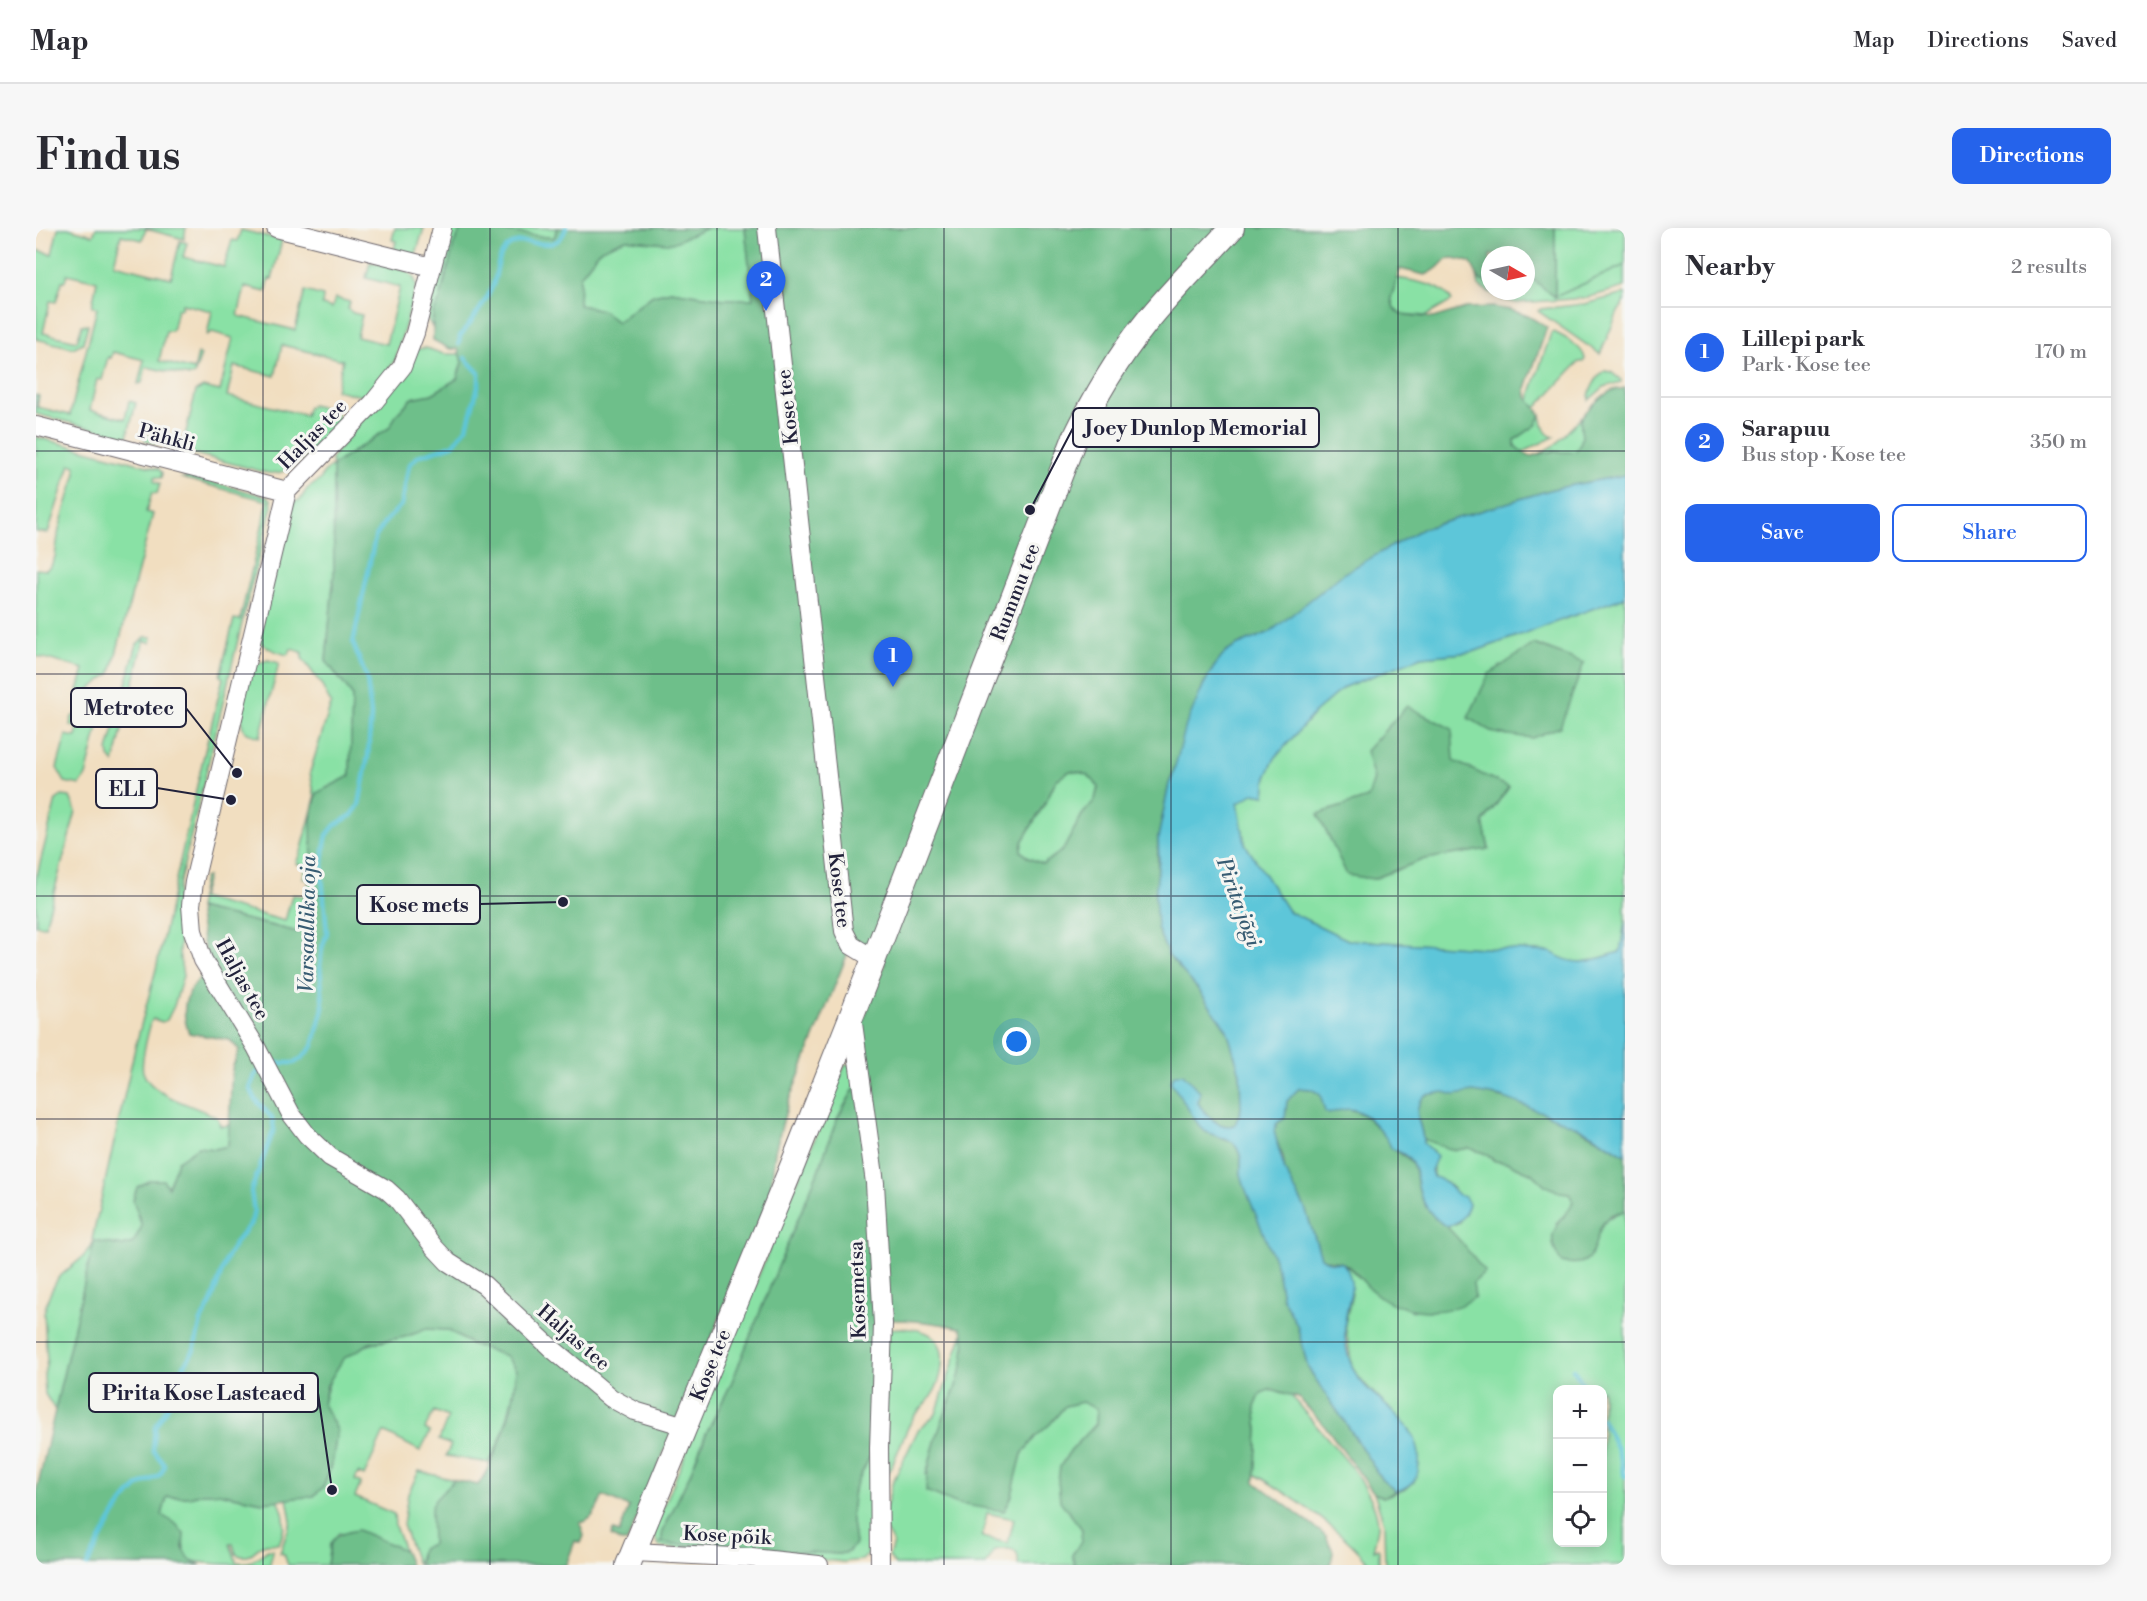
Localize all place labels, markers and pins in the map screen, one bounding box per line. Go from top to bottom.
pin: 2 [746,262,786,311]
callout: Joey Dunlop Memorial [1073,408,1319,447]
pin: 1 [874,638,912,687]
callout: Metrotec [71,688,186,727]
callout: ELI [96,769,157,808]
callout: Kose mets [357,885,480,924]
callout: Pirita Kose Lasteaed [89,1373,318,1412]

